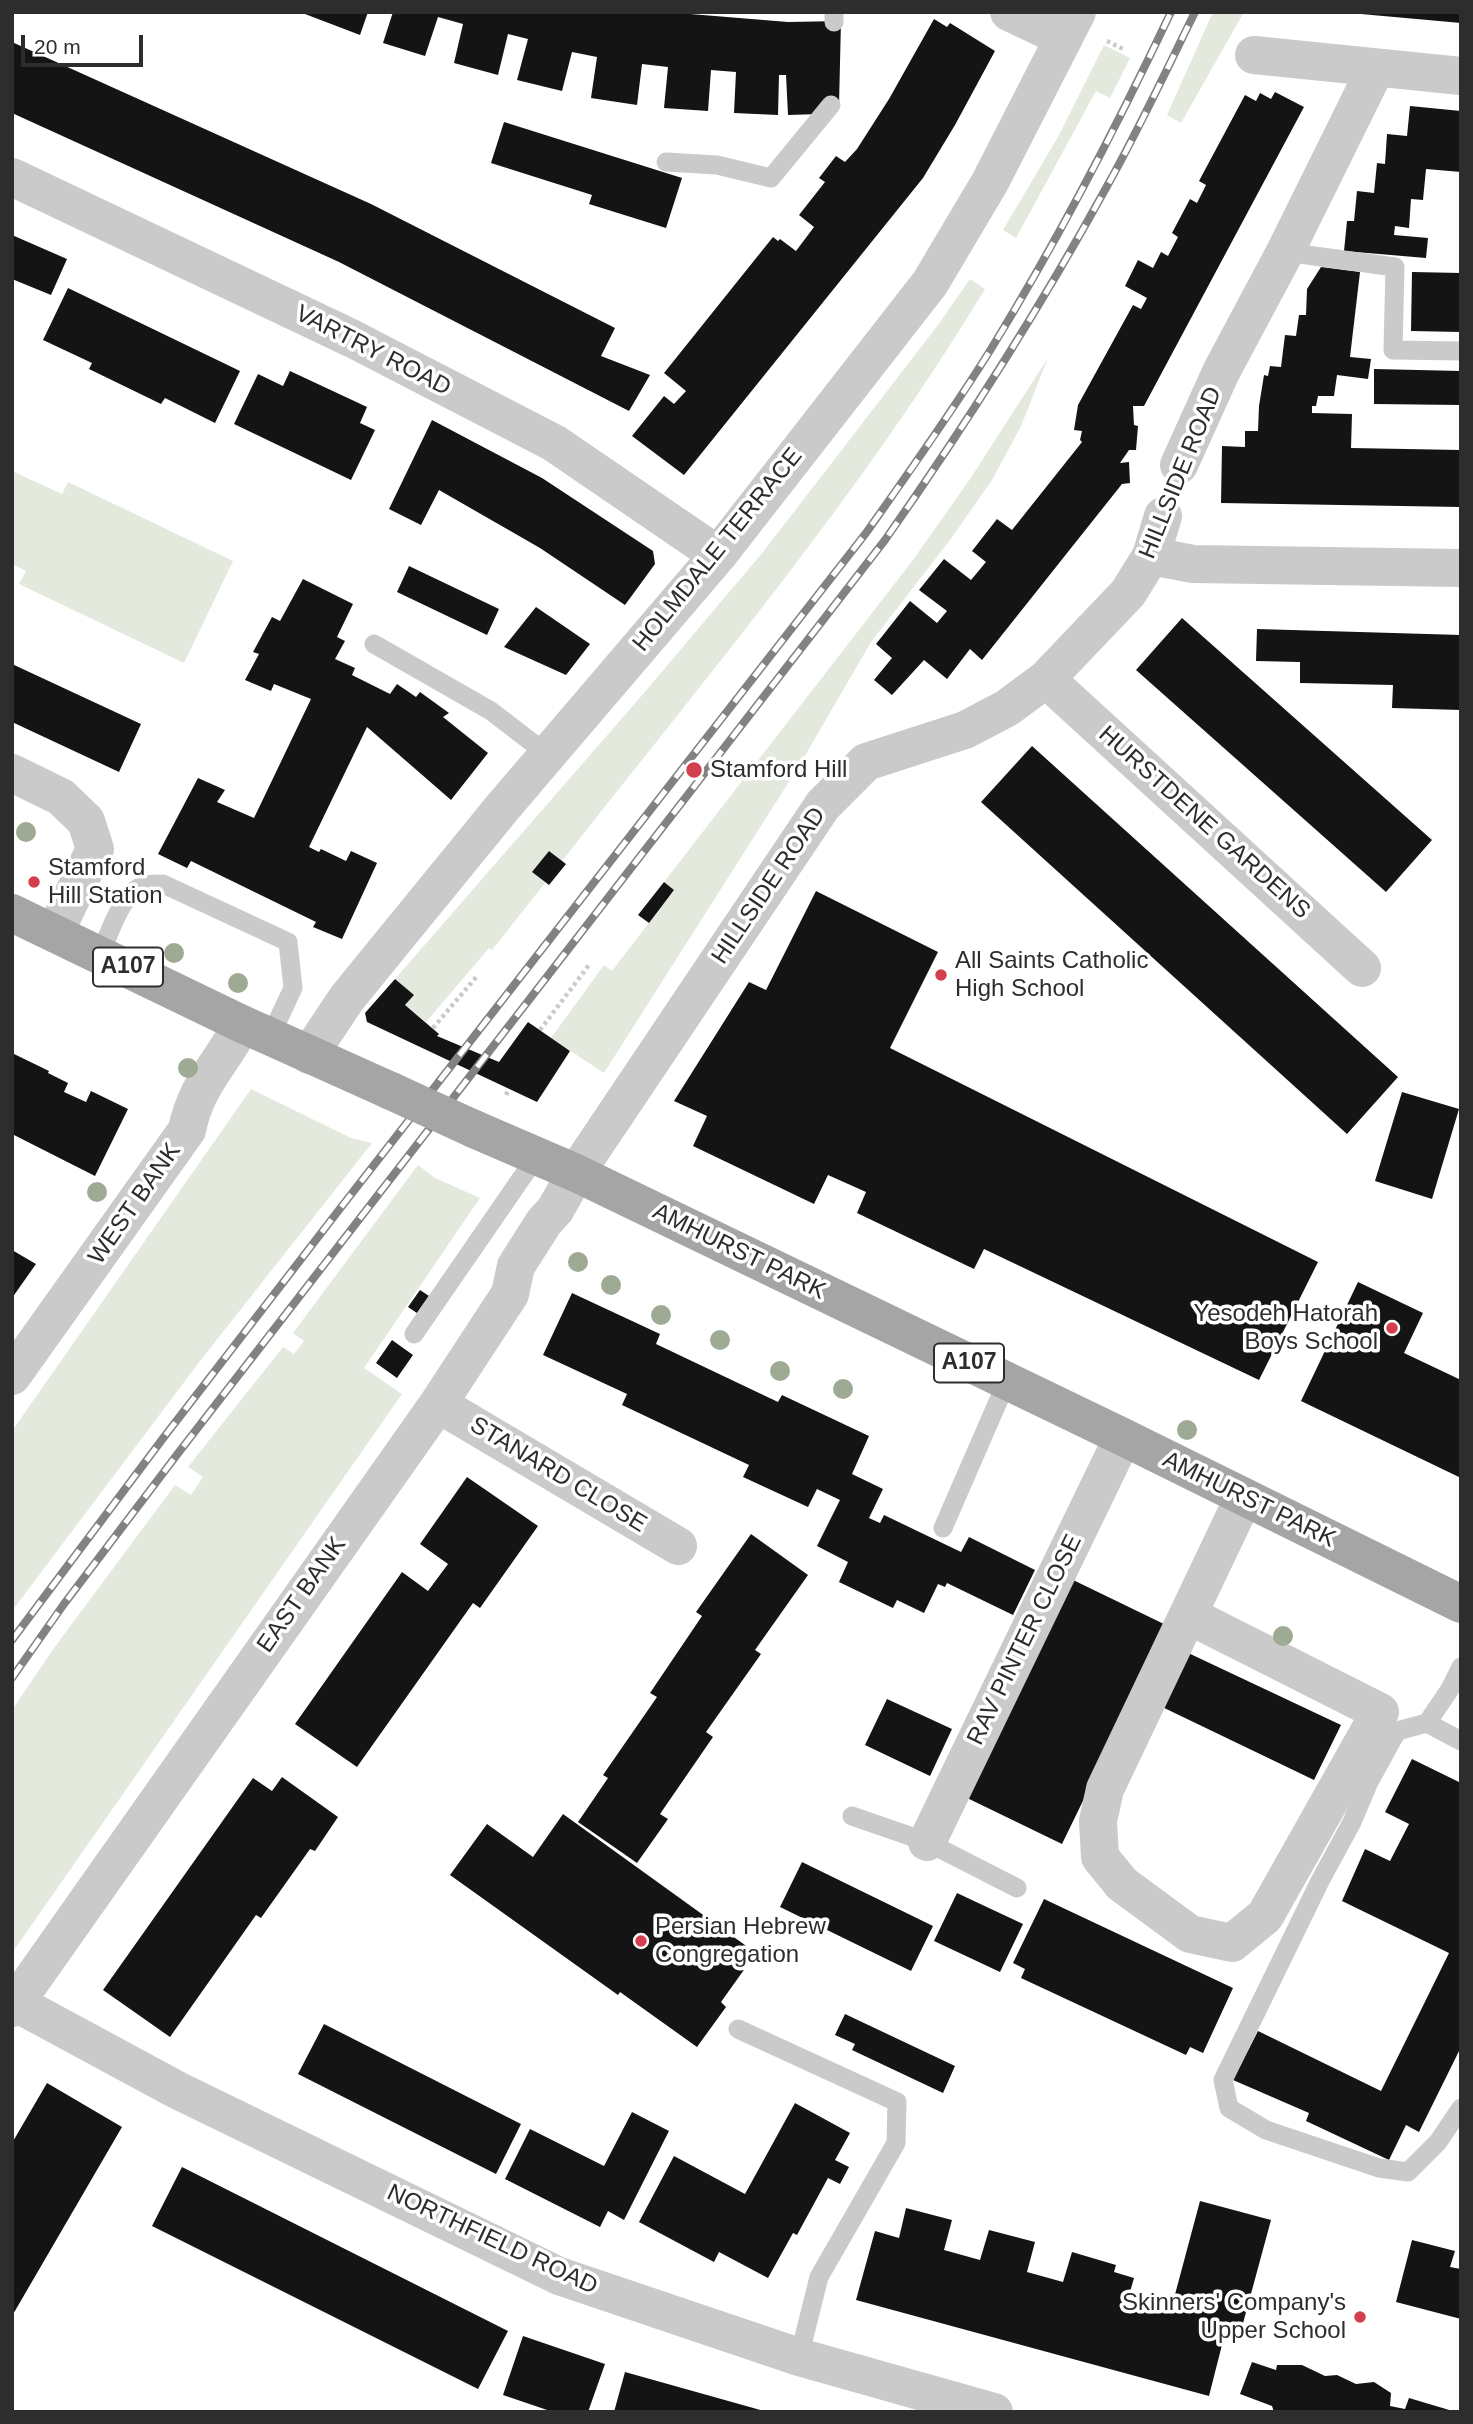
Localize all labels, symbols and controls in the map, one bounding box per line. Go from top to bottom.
scale bar [24,21,147,65]
text: 20 m [34,35,81,58]
street label: VARTRY ROAD [290,299,456,403]
street label: HILLSIDE ROAD [1133,383,1229,563]
street label: HOLMDALE TERRACE [627,442,809,658]
street label: HURSTDENE GARDENS [1092,720,1316,926]
place label: Stamford Hill [710,756,847,784]
marker: Stamford Hill [684,760,704,780]
street label: HILLSIDE ROAD [706,802,832,970]
place label: Stamford Hill Station [48,854,163,910]
marker: Stamford Hill Station [26,874,42,890]
place label: All Saints Catholic High School [955,947,1148,1003]
road number: A107 [93,948,163,986]
marker: All Saints Catholic High School [933,967,949,983]
street label: WEST BANK [83,1138,187,1270]
street label: AMHURST PARK [648,1198,830,1306]
place label: Yesodeh Hatorah Boys School [1193,1300,1378,1356]
marker: Yesodeh Hatorah Boys School [1384,1320,1400,1336]
road number: A107 [934,1344,1004,1382]
street label: STANARD CLOSE [464,1411,652,1539]
street label: AMHURST PARK [1158,1446,1340,1554]
street label: RAV PINTER CLOSE [962,1530,1088,1750]
street label: EAST BANK [252,1532,352,1658]
place label: Persian Hebrew Congregation [655,1913,826,1969]
marker: Persian Hebrew Congregation [633,1933,649,1949]
street label: NORTHFIELD ROAD [382,2179,602,2301]
place label: Skinners' Company's Upper School [1122,2289,1346,2345]
marker: Skinners' Company's Upper School [1352,2309,1368,2325]

